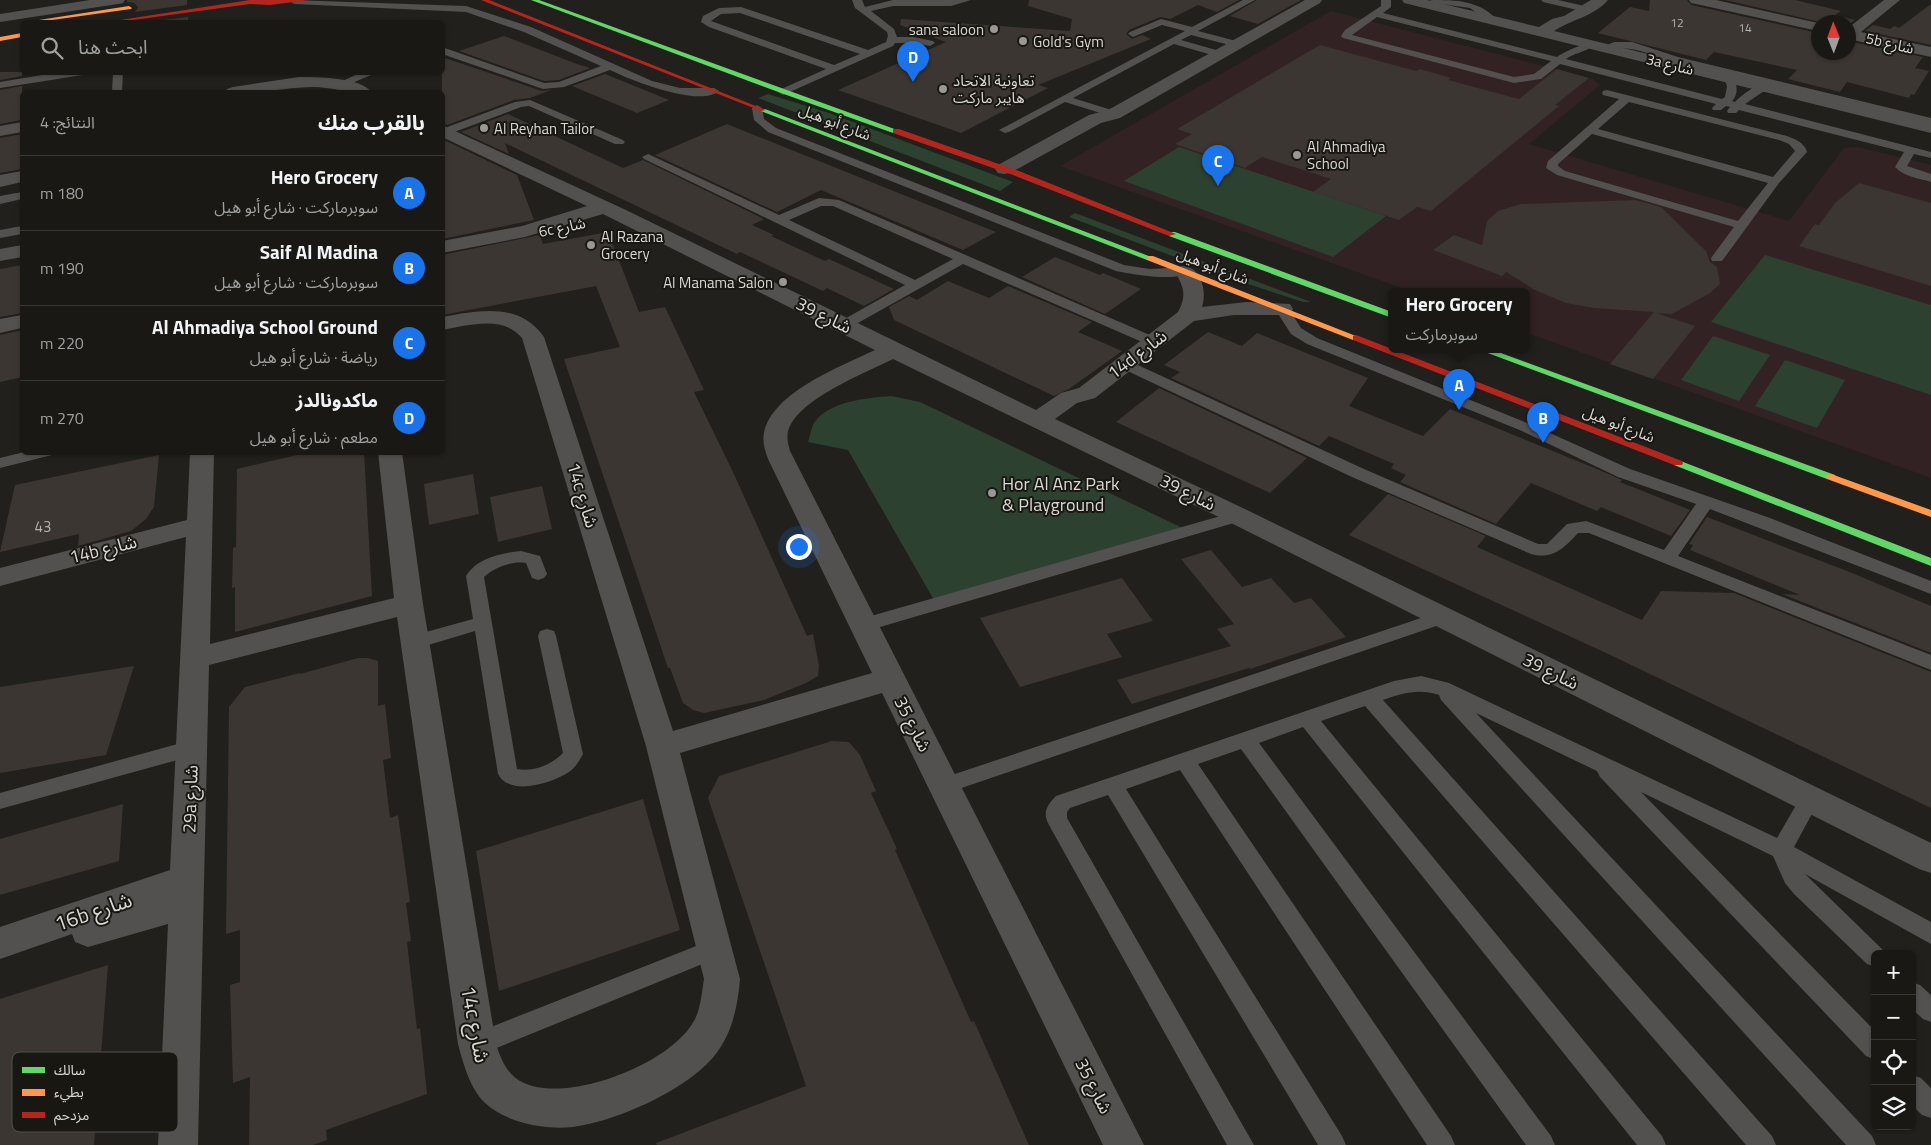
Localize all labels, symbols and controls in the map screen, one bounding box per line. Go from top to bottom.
house number: 12 [1670,13,1684,32]
north arrow [1811,15,1856,60]
place label: sana saloon [909,18,984,41]
house number: 14 [1738,18,1752,37]
search box [20,20,445,75]
marker: sana saloon [988,23,1000,35]
street label: 5b شارع [1863,26,1917,61]
place label: Gold's Gym [1033,30,1104,53]
text: ابحث هنا [78,32,148,61]
icon: search [38,34,66,62]
marker: Gold's Gym [1017,35,1029,47]
pin: D [897,41,929,82]
street label: 3a شارع [1643,47,1697,82]
place label: تعاونية الاتحاد هايبر ماركت [953,69,1034,109]
marker: تعاونية الاتحاد هايبر ماركت [937,83,949,95]
street label: شارع أبو هيل [795,98,875,147]
text: بالقرب منك [318,106,425,138]
text: النتائج: 4 [40,110,95,134]
place label: Al Reyhan Tailor [494,117,594,140]
marker: Al Reyhan Tailor [478,122,490,134]
place label: Al Ahmadiya School [1307,135,1386,175]
pin: C [1202,145,1234,186]
marker: Al Ahmadiya School [1291,149,1303,161]
text: Hero Grocery [271,162,378,191]
text: 180 m [40,181,84,205]
text: A [404,181,414,205]
text: سوبرماركت · شارع أبو هيل [214,195,378,219]
street label: 6c شارع [536,211,588,244]
place label: Al Razana Grocery [601,225,664,265]
text: Saif Al Madina [260,237,378,266]
marker: Al Razana Grocery [585,239,597,251]
street label: شارع أبو هيل [1173,242,1253,291]
text: 190 m [40,256,84,280]
text: B [404,256,414,280]
text: سوبرماركت · شارع أبو هيل [214,270,378,294]
place label: Al Manama Salon [663,271,773,294]
marker: Al Manama Salon [777,276,789,288]
popup [1388,288,1530,353]
text: Hero Grocery [1405,289,1513,318]
street label: شارع 39 [791,290,857,341]
text: Al Ahmadiya School Ground [152,312,378,341]
text: سوبرماركت [1405,322,1478,346]
street label: 14d شارع [1101,323,1173,386]
text: 220 m [40,331,84,355]
text: C [405,331,413,355]
text: رياضة · شارع أبو هيل [250,345,378,369]
pin: A [1443,369,1475,410]
text: ماكدونالدز [296,385,378,414]
street label: شارع أبو هيل [1579,400,1659,449]
pin: B [1527,402,1559,443]
text: 270 m [40,406,84,430]
text: D [404,406,414,430]
text: مطعم · شارع أبو هيل [250,425,378,449]
street label: 14c شارع [559,459,606,531]
street label: شارع 39 [1155,467,1221,518]
place label: Hor Al Anz Park & Playground [1002,470,1120,518]
marker: Hor Al Anz Park & Playground [986,487,998,499]
house number: 43 [35,515,51,538]
street label: 14b شارع [66,528,140,571]
your location [786,534,812,560]
street label: شارع 39 [1518,646,1584,697]
street label: شارع 35 [887,691,938,757]
street label: 29a شارع [175,764,206,834]
street label: 16b شارع [50,883,136,939]
map controls [1871,950,1916,1130]
button: + [1871,950,1916,995]
street label: 14c شارع [453,983,499,1065]
button: − [1871,995,1916,1040]
button: locate [1871,1040,1916,1085]
legend [12,1052,178,1132]
street label: شارع 35 [1068,1053,1119,1119]
text: سالك [54,1059,86,1080]
text: بطيء [54,1081,84,1103]
button: layers [1871,1085,1916,1130]
text: مزدحم [54,1104,89,1126]

